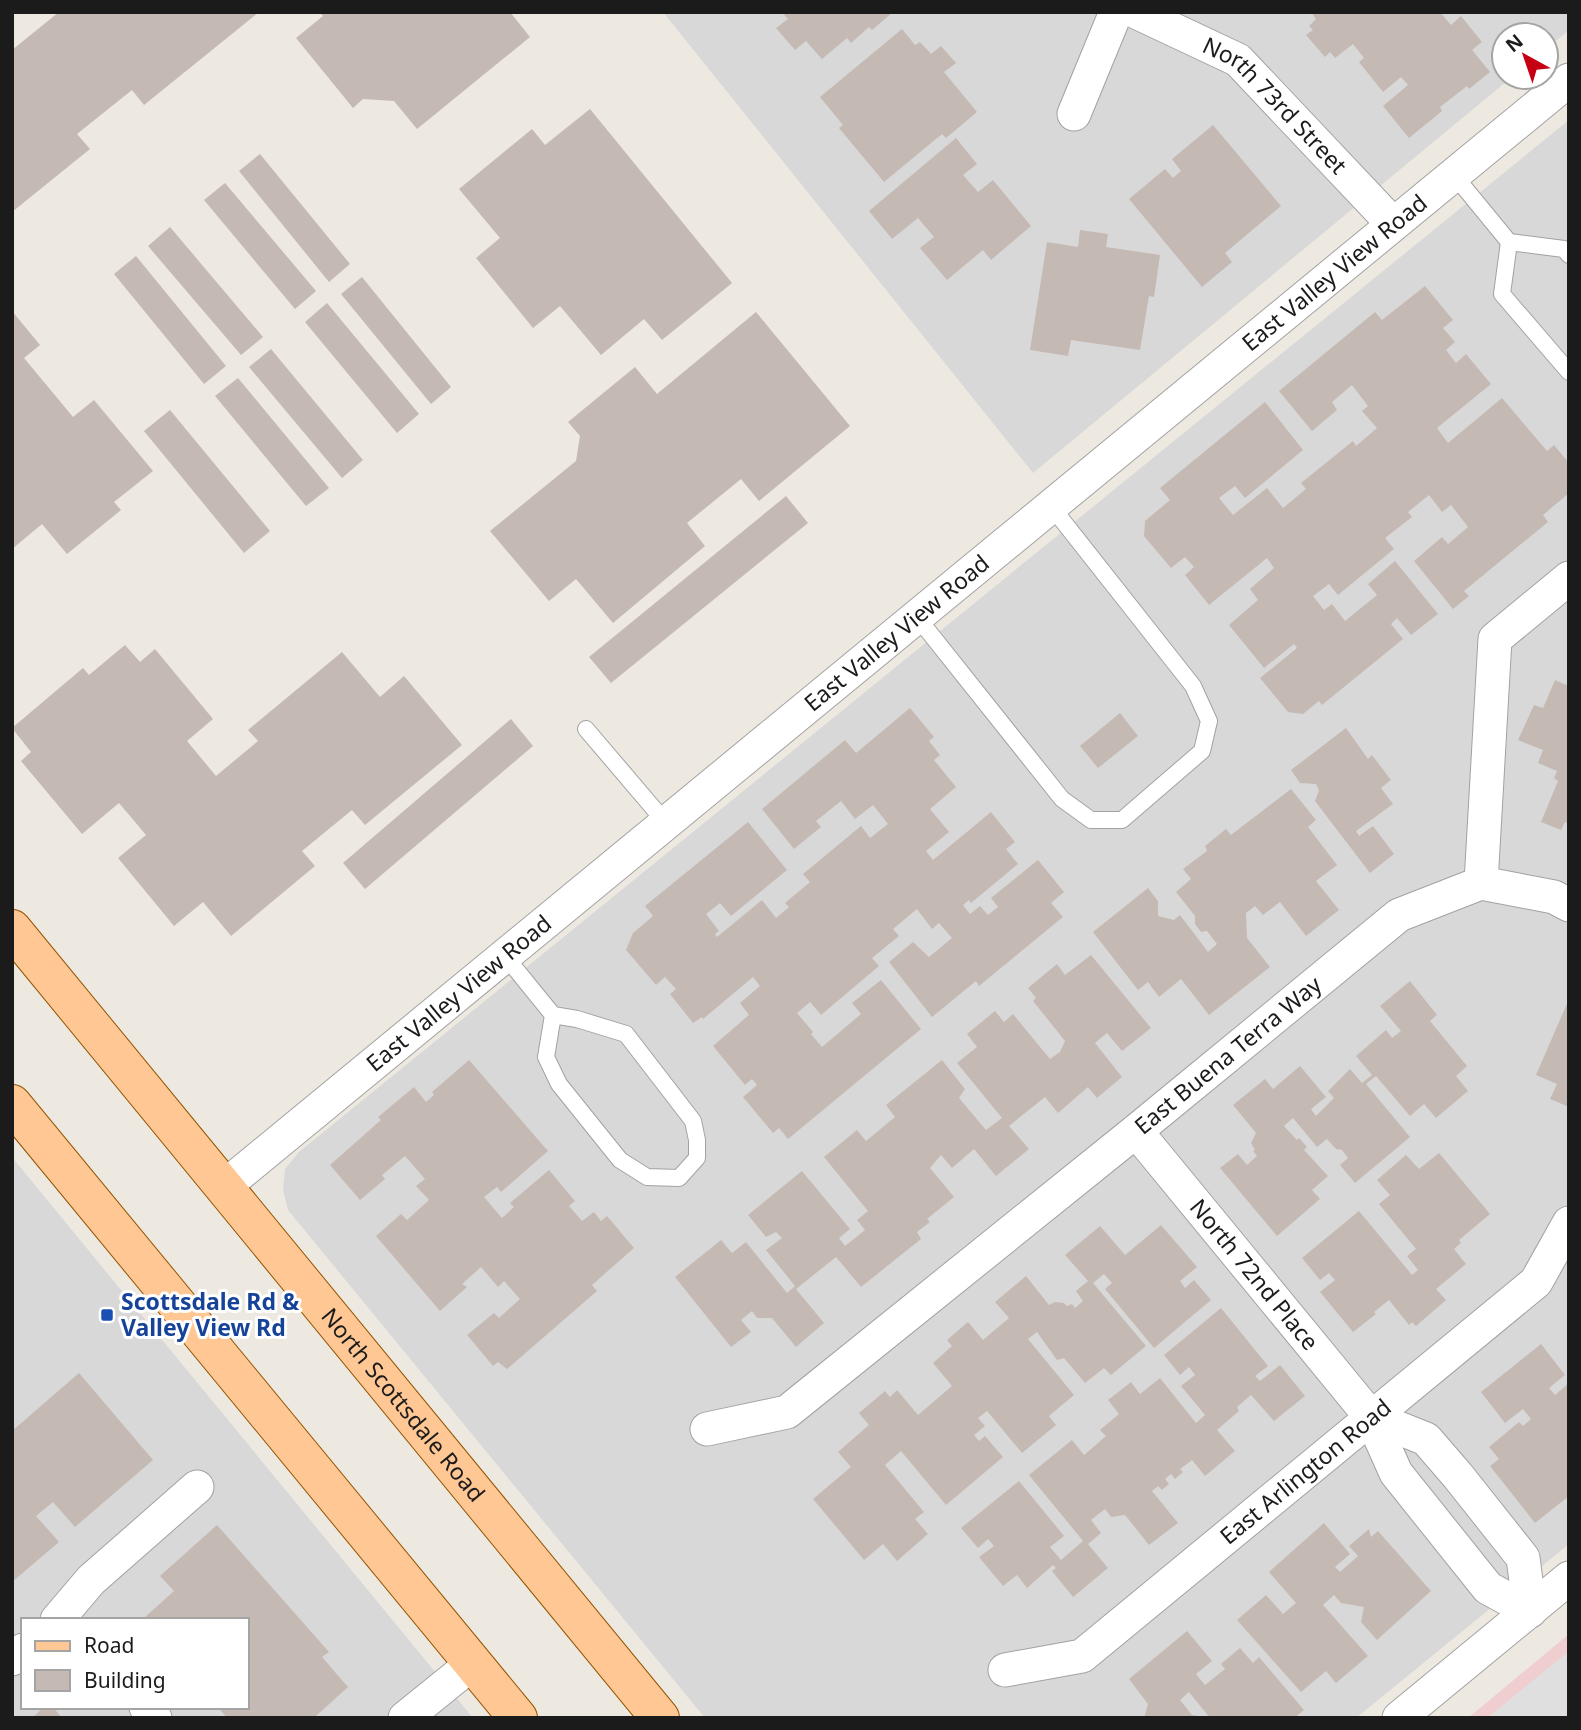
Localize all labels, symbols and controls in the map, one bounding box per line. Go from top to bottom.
north arrow [1490,21,1560,91]
text: N [1500,28,1528,58]
street label: North 73rd Street [1198,29,1355,181]
street label: East Valley View Road [1235,186,1433,358]
street label: East Valley View Road [797,547,996,718]
street label: East Valley View Road [359,907,558,1078]
street label: East Buena Terra Way [1127,968,1328,1141]
street label: North 72nd Place [1183,1192,1327,1356]
place label: Scottsdale Rd & Valley View Rd [121,1285,300,1343]
street label: North Scottsdale Road [315,1301,493,1508]
marker: Scottsdale Rd & Valley View Rd [99,1307,115,1323]
street label: East Arlington Road [1213,1391,1397,1551]
legend [21,1618,248,1709]
text: Road [84,1631,134,1659]
text: Building [84,1666,166,1694]

